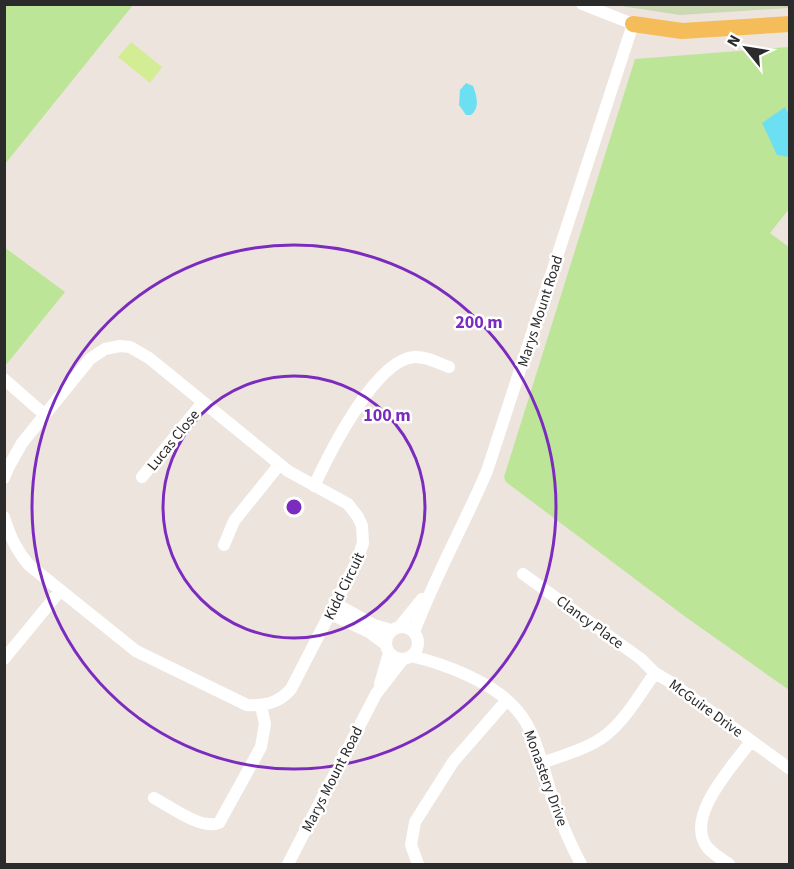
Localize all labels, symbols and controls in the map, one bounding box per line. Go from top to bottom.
north arrow [716,18,776,78]
text: N [722,31,746,51]
street label: Marys Mount Road [513,253,568,370]
text: 200 m [455,310,503,335]
text: 100 m [363,403,411,428]
street label: Lucas Close [142,405,205,475]
centre of rings [284,497,304,517]
street label: Kidd Circuit [319,549,370,624]
street label: Clancy Place [552,591,628,654]
street label: McGuire Drive [664,674,747,742]
street label: Marys Mount Road [297,723,368,836]
street label: Monastery Drive [518,727,573,829]

